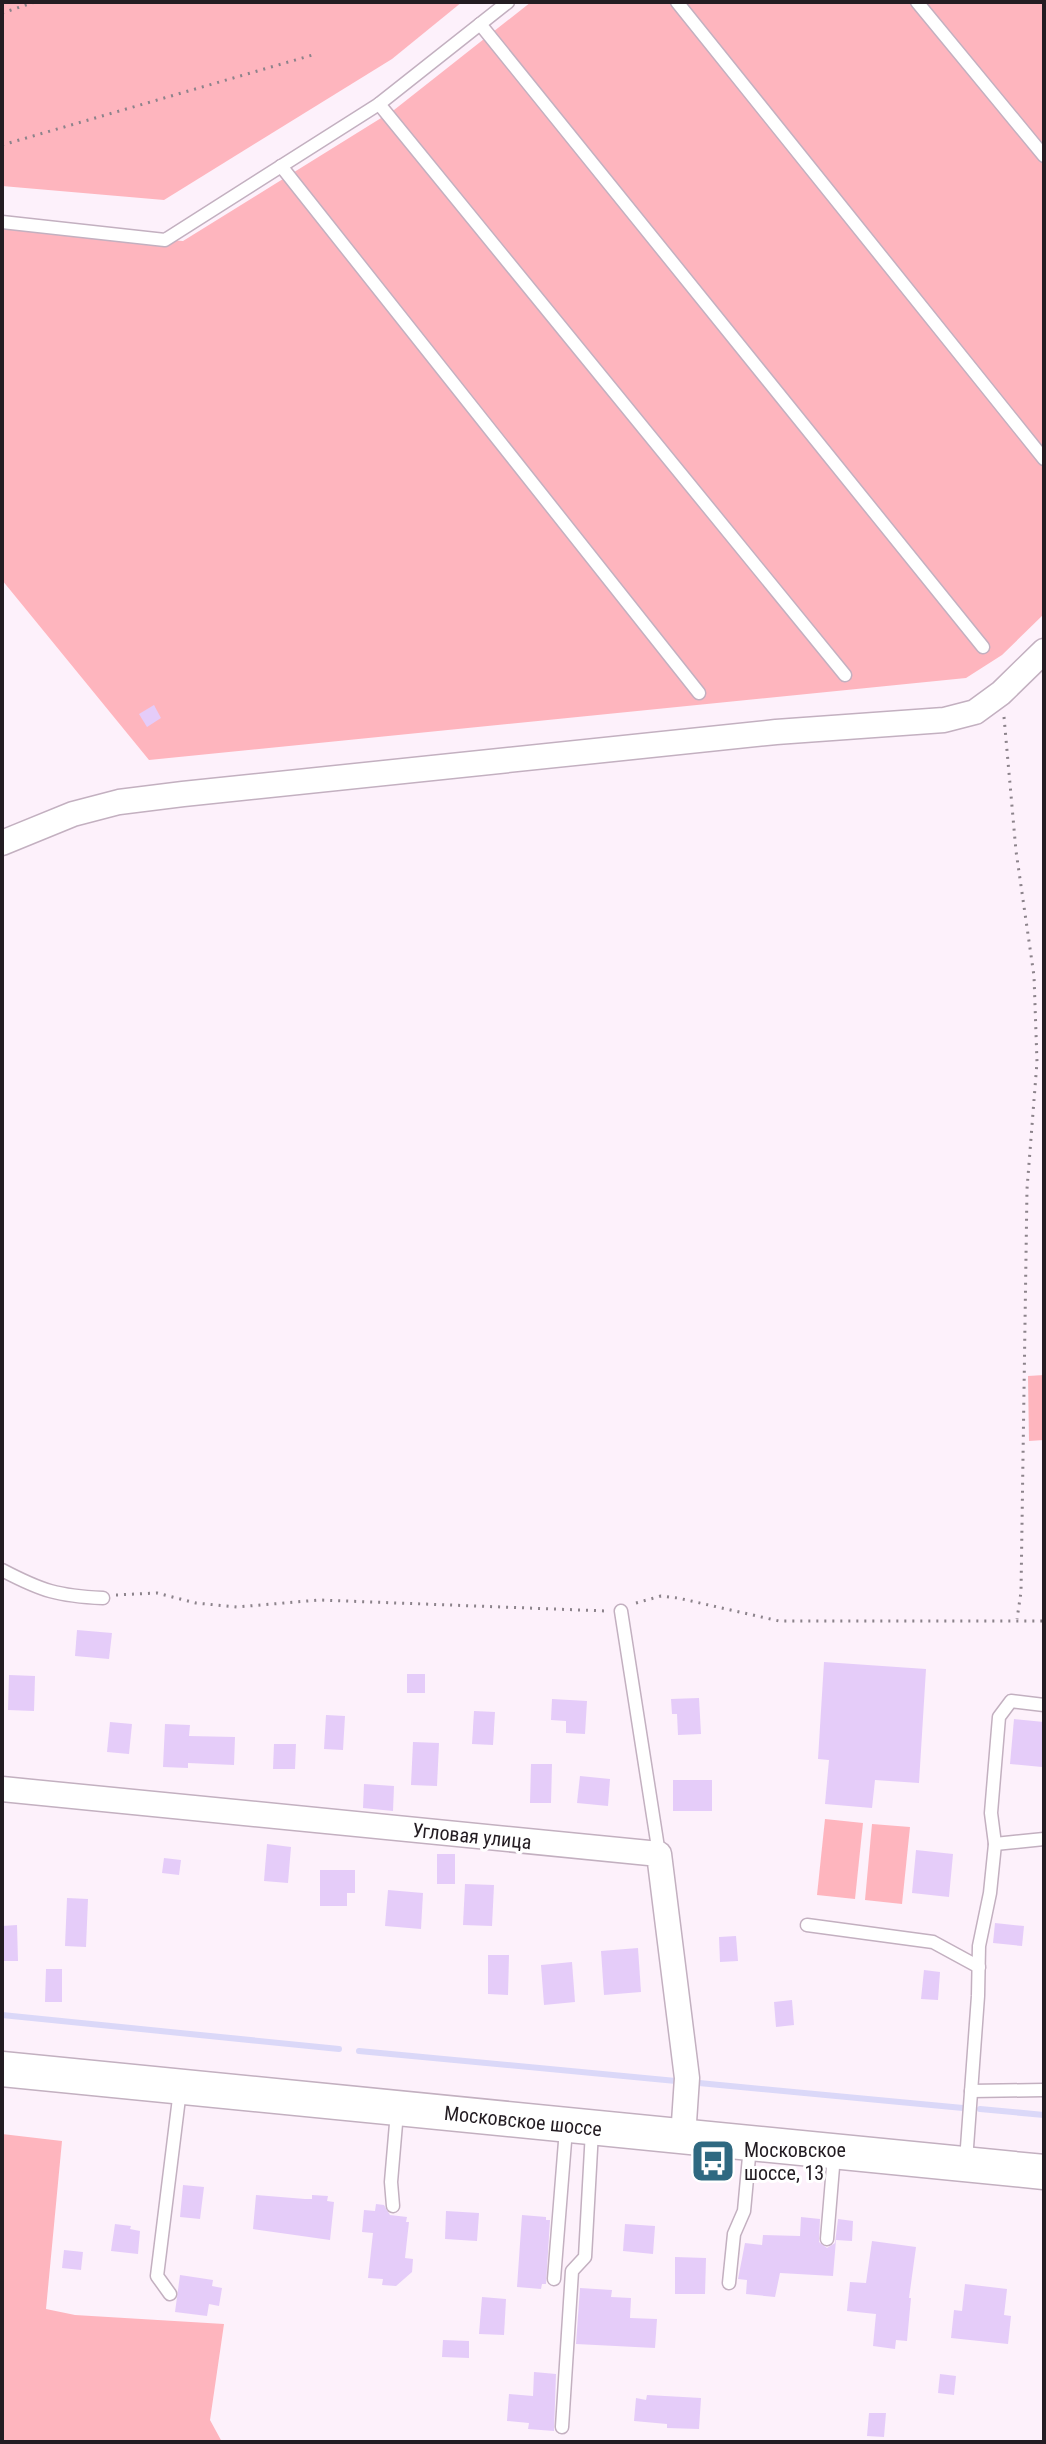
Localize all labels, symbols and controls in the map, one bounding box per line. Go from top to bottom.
street label: Угловая улица [411,1818,533,1854]
street label: Московское шоссе [443,2101,603,2141]
bus stop icon: Московское шоссе, 13 [689,2137,737,2185]
place label: Московское шоссе, 13 [744,2138,846,2185]

